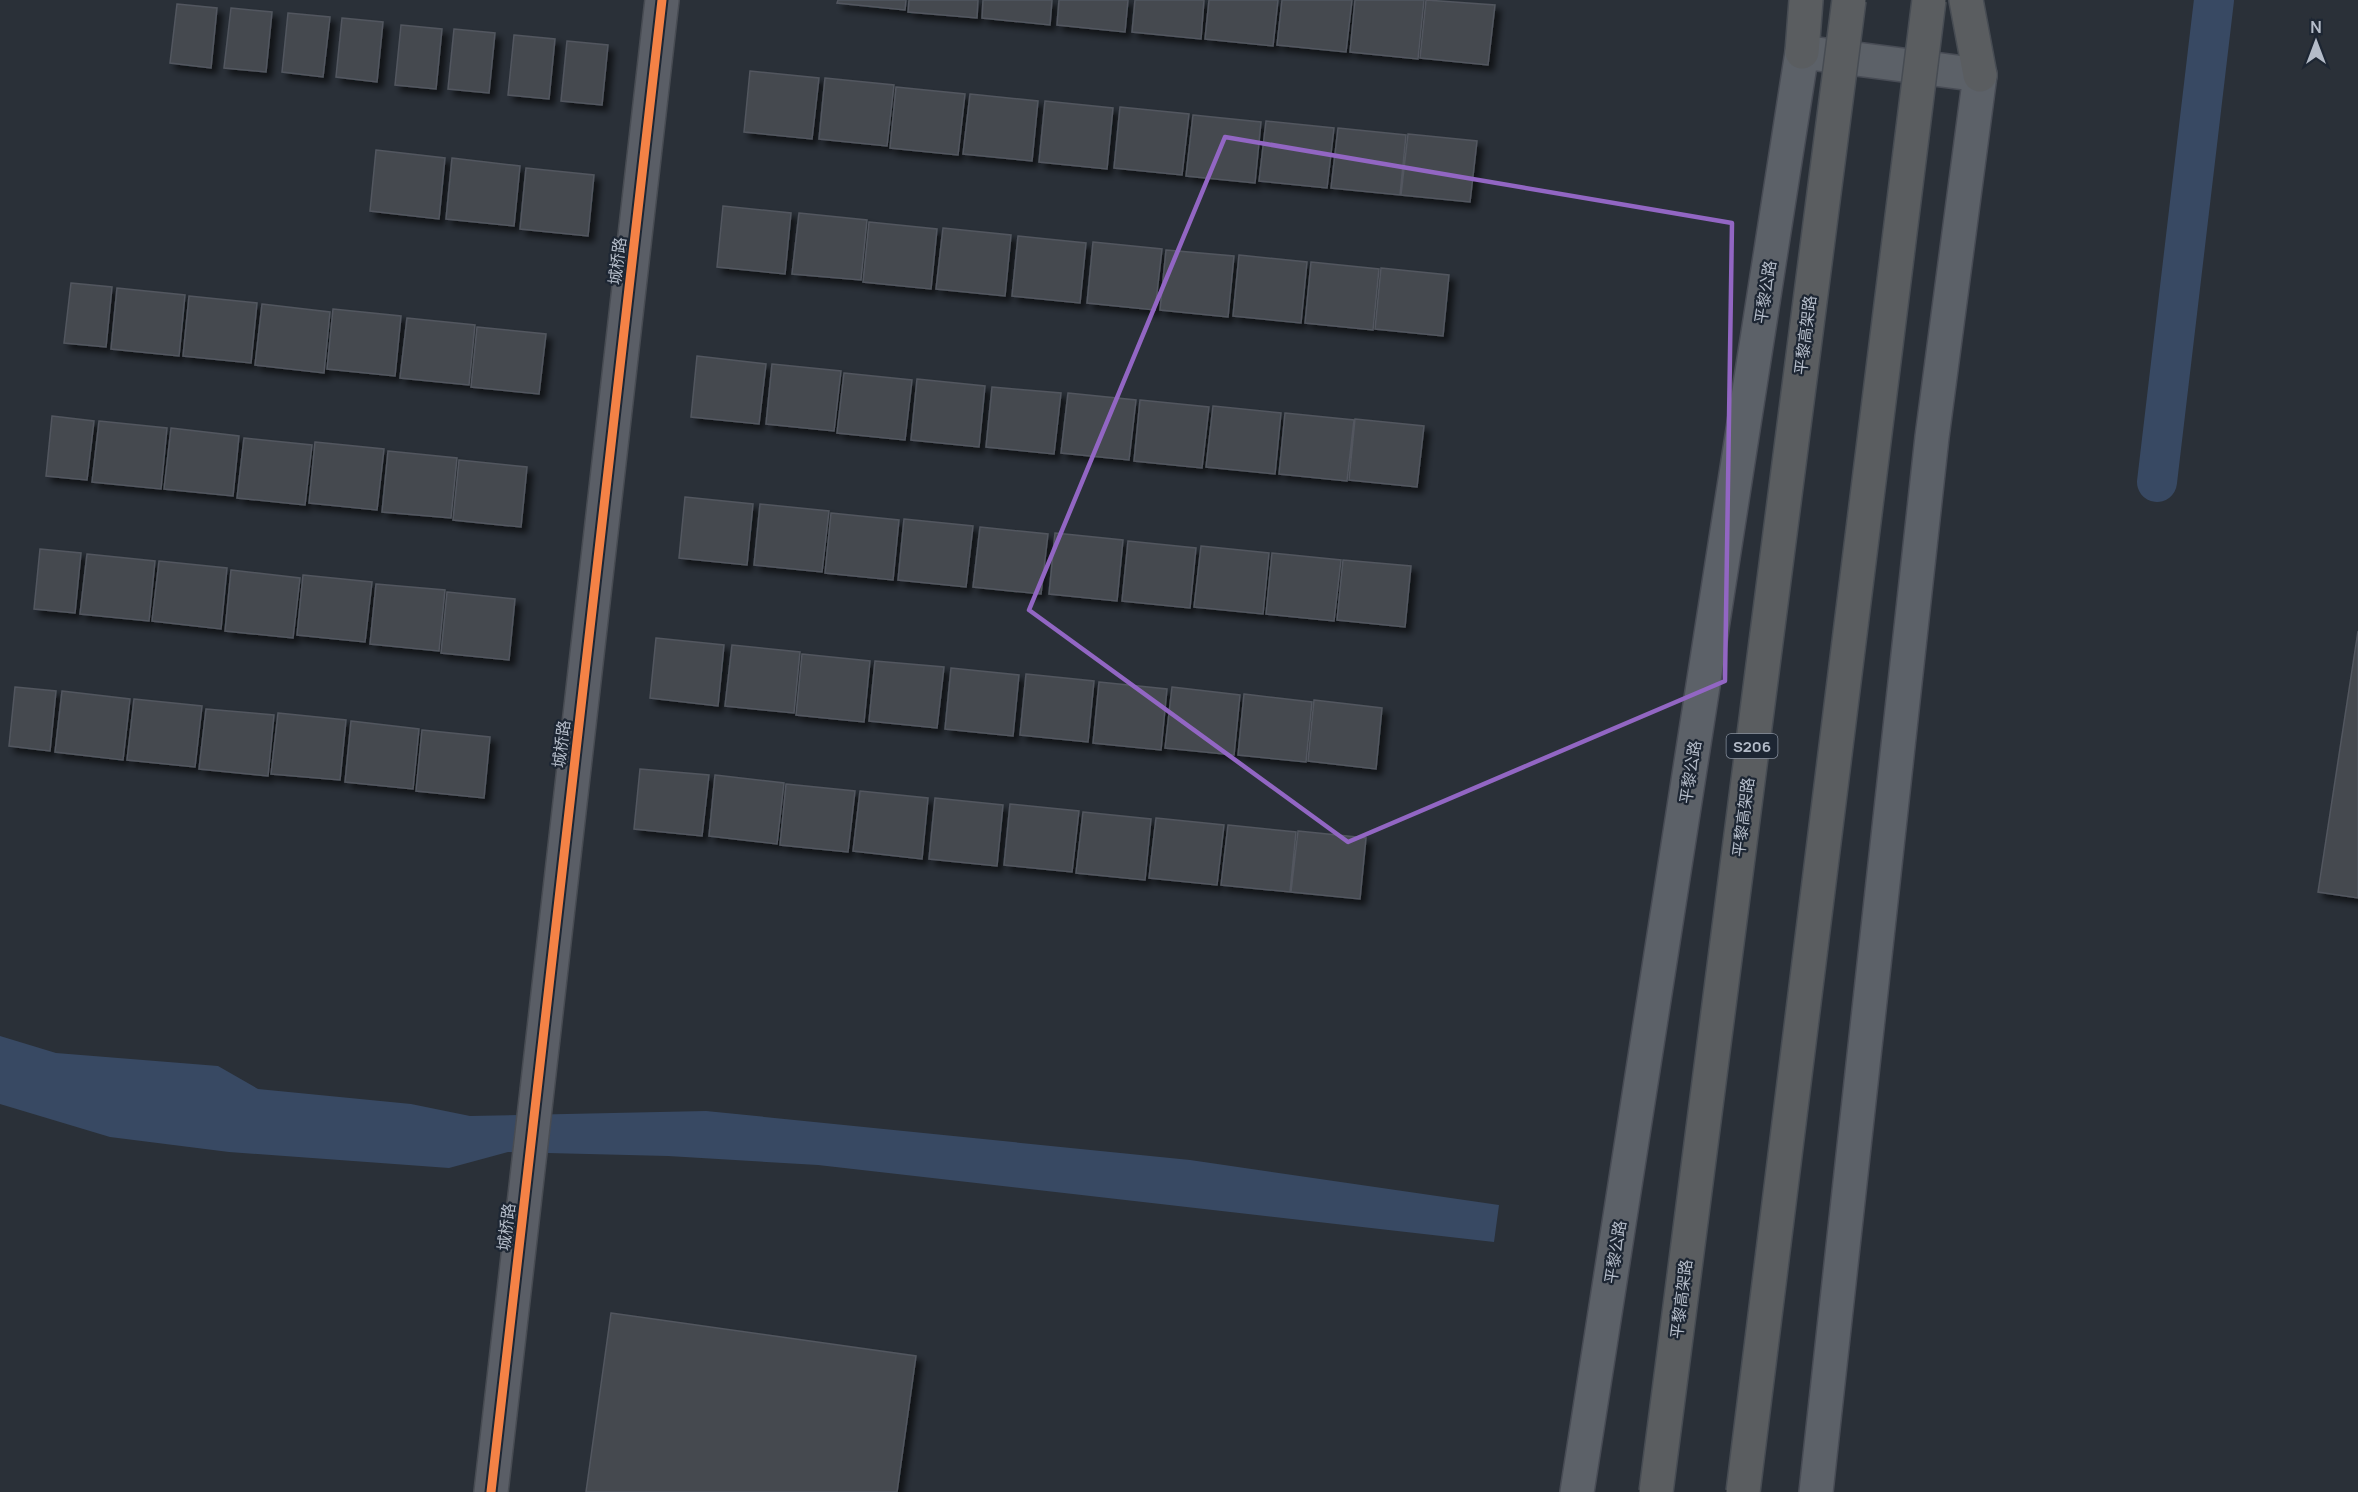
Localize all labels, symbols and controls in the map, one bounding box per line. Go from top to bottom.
north arrow [2286,12,2346,72]
text: N [2310,16,2322,38]
street label: 城桥路 [603,236,631,286]
street label: 平黎公路 [1749,259,1781,325]
street label: 平黎高架路 [1789,294,1821,376]
street label: 城桥路 [547,719,575,769]
road number: S206 [1726,734,1778,758]
street label: 平黎公路 [1674,739,1706,805]
street label: 平黎高架路 [1727,776,1759,858]
street label: 城桥路 [492,1202,520,1252]
street label: 平黎公路 [1599,1219,1631,1285]
street label: 平黎高架路 [1665,1258,1697,1340]

